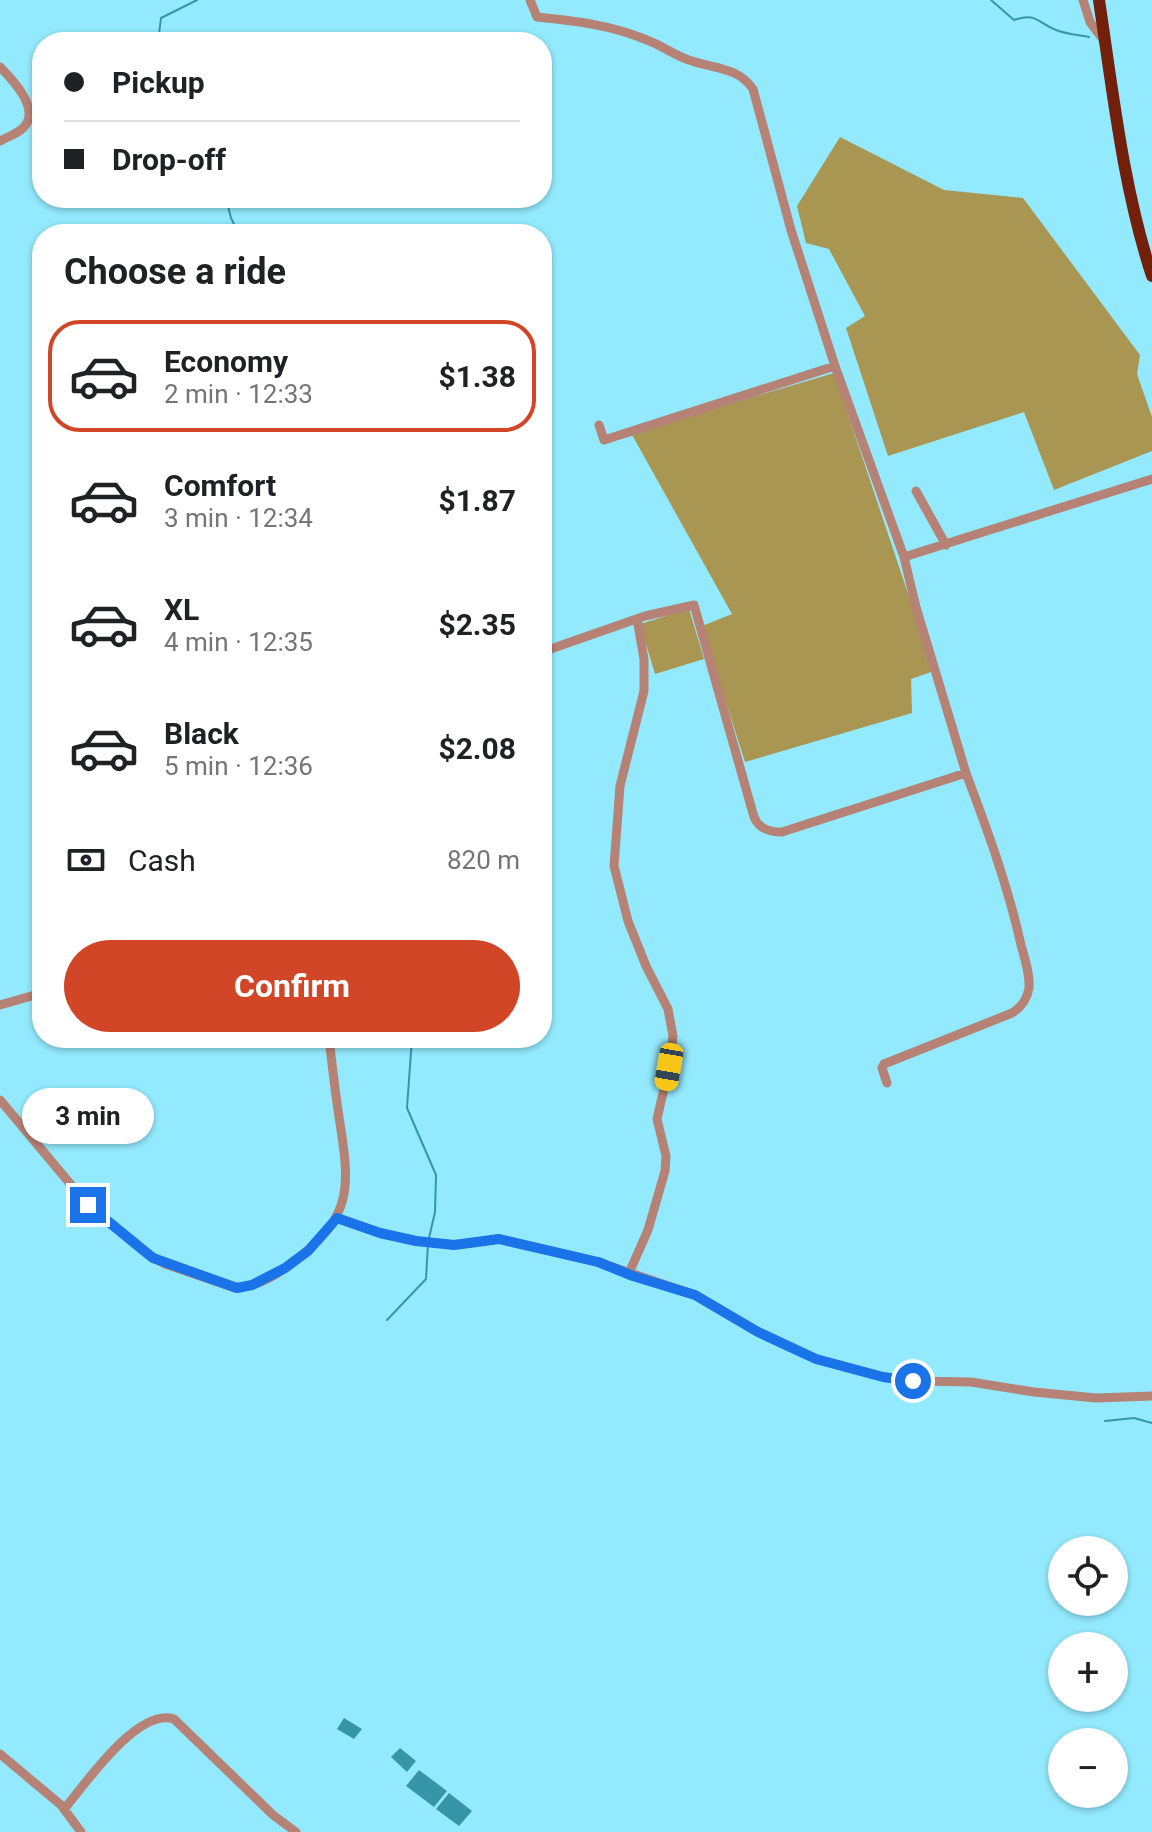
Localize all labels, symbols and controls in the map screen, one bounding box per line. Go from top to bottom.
text: Pickup [112,65,205,100]
text: Drop-off [112,142,226,177]
text: Choose a ride [64,251,286,293]
icon: car [68,340,140,412]
text: Economy [164,344,288,379]
text: $1.38 [438,359,516,394]
text: 2 min · 12:33 [164,379,313,409]
icon: car [68,464,140,536]
text: Comfort [164,468,276,503]
text: $1.87 [438,483,516,518]
text: 3 min · 12:34 [164,503,313,533]
icon: car [68,588,140,660]
text: XL [164,592,199,627]
text: $2.35 [438,607,516,642]
text: 4 min · 12:35 [164,627,313,657]
icon: car [68,712,140,784]
text: Black [164,716,239,751]
text: $2.08 [438,731,516,766]
text: 5 min · 12:36 [164,751,313,781]
icon: cash [64,838,108,882]
text: Cash [128,843,196,878]
text: 820 m [447,845,520,875]
button: Confirm [64,940,520,1032]
car [653,1041,685,1093]
callout: 3 min [22,1089,154,1145]
text: 3 min [55,1101,121,1131]
route end [70,1187,106,1223]
route start [895,1363,931,1399]
map controls [1048,1536,1128,1808]
button: locate [1048,1536,1128,1616]
button: + [1048,1632,1128,1712]
button: − [1048,1728,1128,1808]

